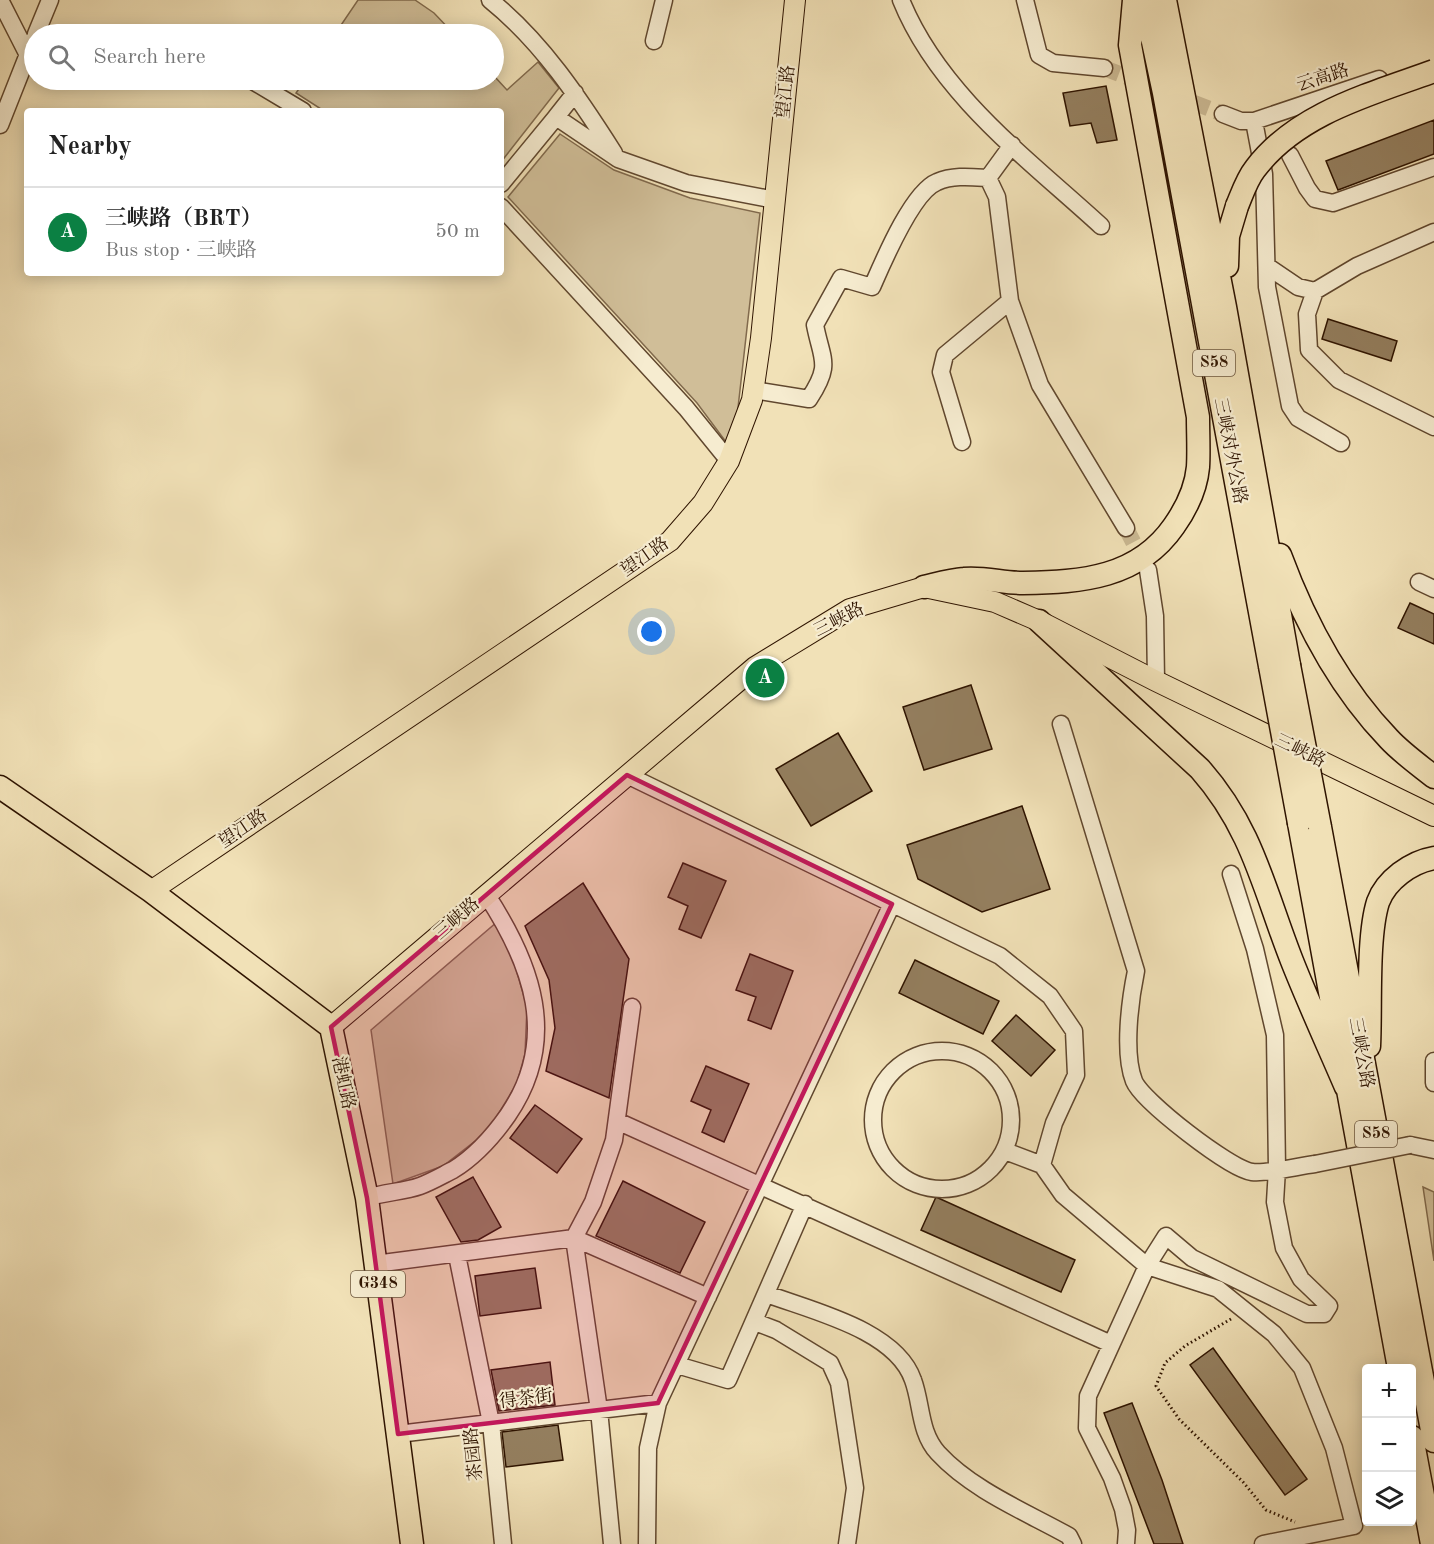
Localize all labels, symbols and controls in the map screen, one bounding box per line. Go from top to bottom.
search box [24,24,504,90]
icon: search [45,41,78,74]
text: Search here [93,46,206,68]
street label: 云高路 [1294,59,1351,95]
street label: 望江路 [772,64,798,120]
text: Nearby [48,134,132,160]
text: 三峡路（BRT） [105,208,262,230]
text: A [60,222,75,242]
text: 50 m [435,222,480,242]
text: Bus stop · 三峡路 [105,241,257,261]
road number: S58 [1193,350,1235,376]
street label: 三峡对外公路 [1211,396,1251,506]
street label: 望江路 [617,533,672,580]
street label: 三峡路 [810,598,867,640]
your location [637,617,666,646]
pin: A [746,656,784,700]
street label: 三峡路 [1272,729,1329,771]
street label: 望江路 [214,805,270,852]
street label: 三峡路 [429,893,483,944]
street label: 三峡公路 [1346,1016,1378,1090]
street label: 港虹路 [329,1054,359,1111]
road number: S58 [1355,1121,1397,1147]
road number: G348 [351,1271,405,1297]
map controls [1362,1364,1416,1526]
button: + [1362,1364,1416,1418]
street label: 得茶街 [498,1385,554,1411]
button: − [1362,1418,1416,1472]
street label: 茶园路 [460,1426,486,1482]
button: layers [1362,1472,1416,1526]

